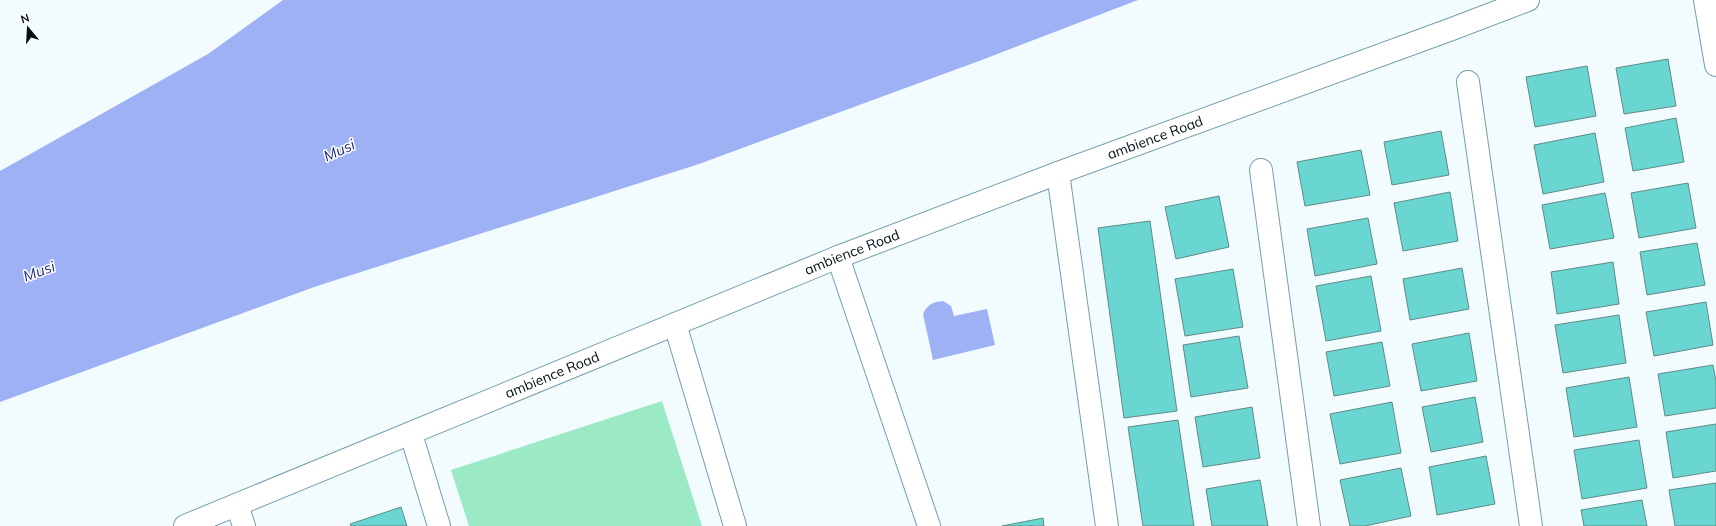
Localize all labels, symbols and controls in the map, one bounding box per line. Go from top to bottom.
north arrow [8,8,48,48]
text: N [19,11,31,26]
street label: ambience Road [1105,112,1205,163]
water label: Musi [320,135,358,165]
street label: ambience Road [802,225,902,279]
water label: Musi [20,256,58,285]
street label: ambience Road [502,347,602,402]

